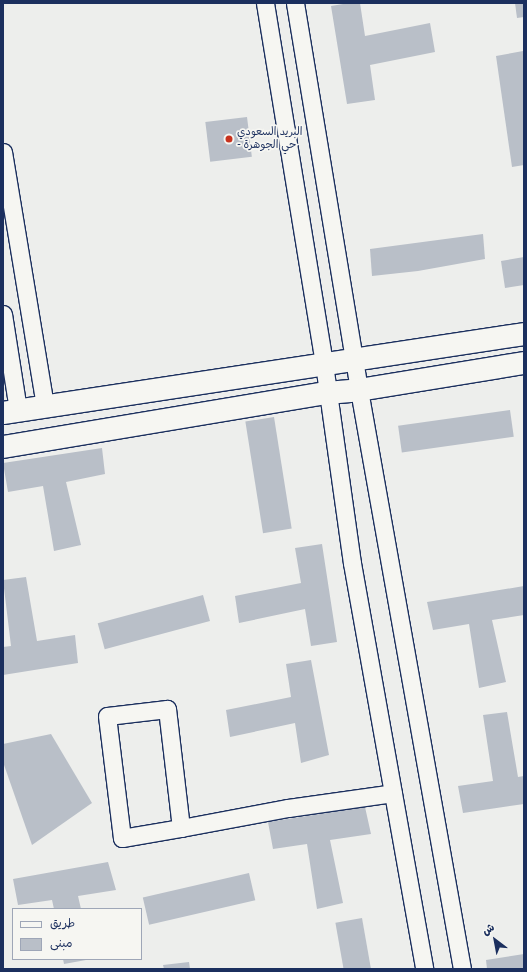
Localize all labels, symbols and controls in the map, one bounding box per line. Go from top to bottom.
place label: البريد السعودي - حي الجوهرة [237,126,302,152]
marker: البريد السعودي - حي الجوهرة [224,134,234,144]
legend [12,908,142,960]
text: طريق [50,916,75,931]
north arrow [475,920,515,960]
text: ش [480,921,497,938]
text: مبنى [50,936,73,951]

